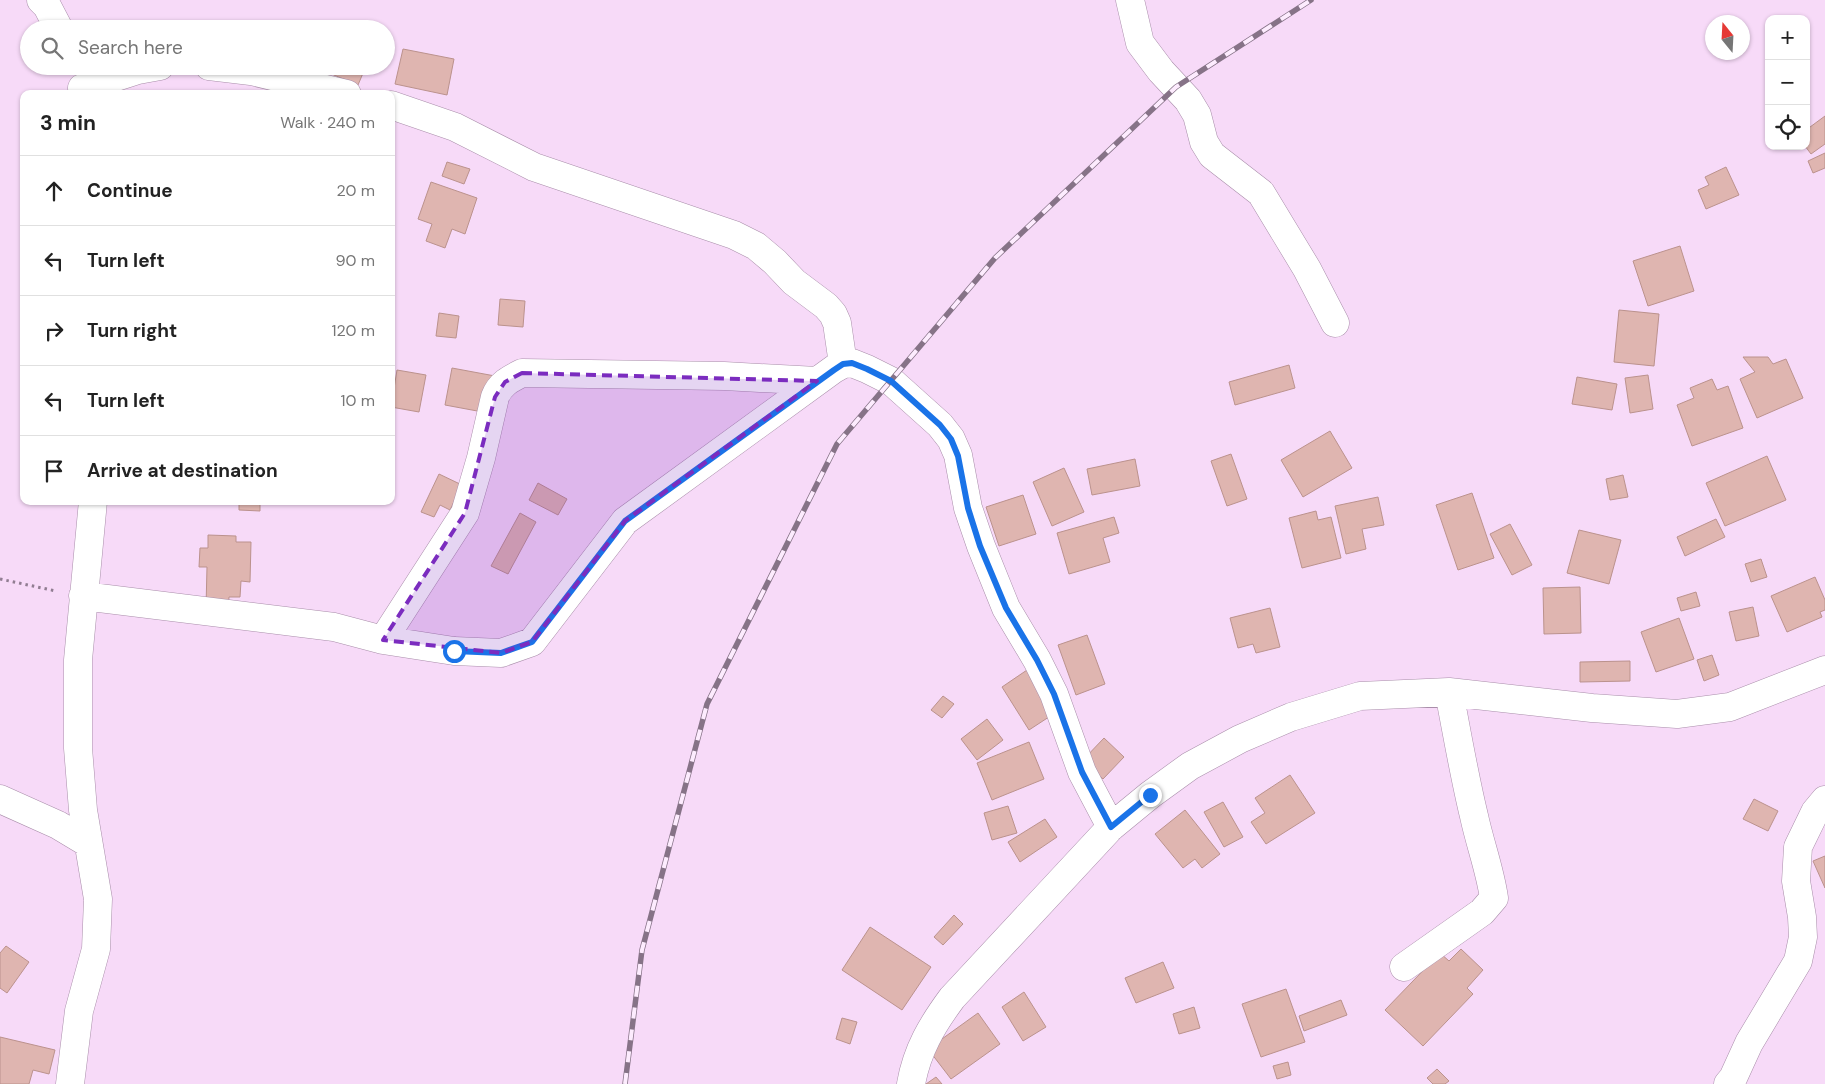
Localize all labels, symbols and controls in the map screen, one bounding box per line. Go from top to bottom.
north arrow [1705,15,1750,60]
map controls [1765,15,1810,150]
button: + [1765,15,1810,60]
search box [20,20,395,75]
icon: search [38,34,66,62]
text: Search here [78,35,183,60]
button: − [1765,60,1810,105]
button: locate [1765,105,1810,150]
text: 3 min [40,109,96,137]
text: Walk · 240 m [280,112,375,133]
icon: ahead [40,177,68,205]
text: Continue [87,178,173,203]
text: 20 m [336,180,375,201]
icon: left [40,247,68,275]
text: Turn left [87,248,165,273]
text: 90 m [335,250,375,271]
icon: right [40,317,68,345]
text: Turn right [87,318,177,343]
text: 120 m [331,320,375,341]
icon: left [40,387,68,415]
text: Turn left [87,388,165,413]
text: 10 m [341,390,375,411]
icon: arrive [40,457,68,485]
text: Arrive at destination [87,458,278,483]
route start [443,640,466,663]
route end [1139,784,1162,807]

